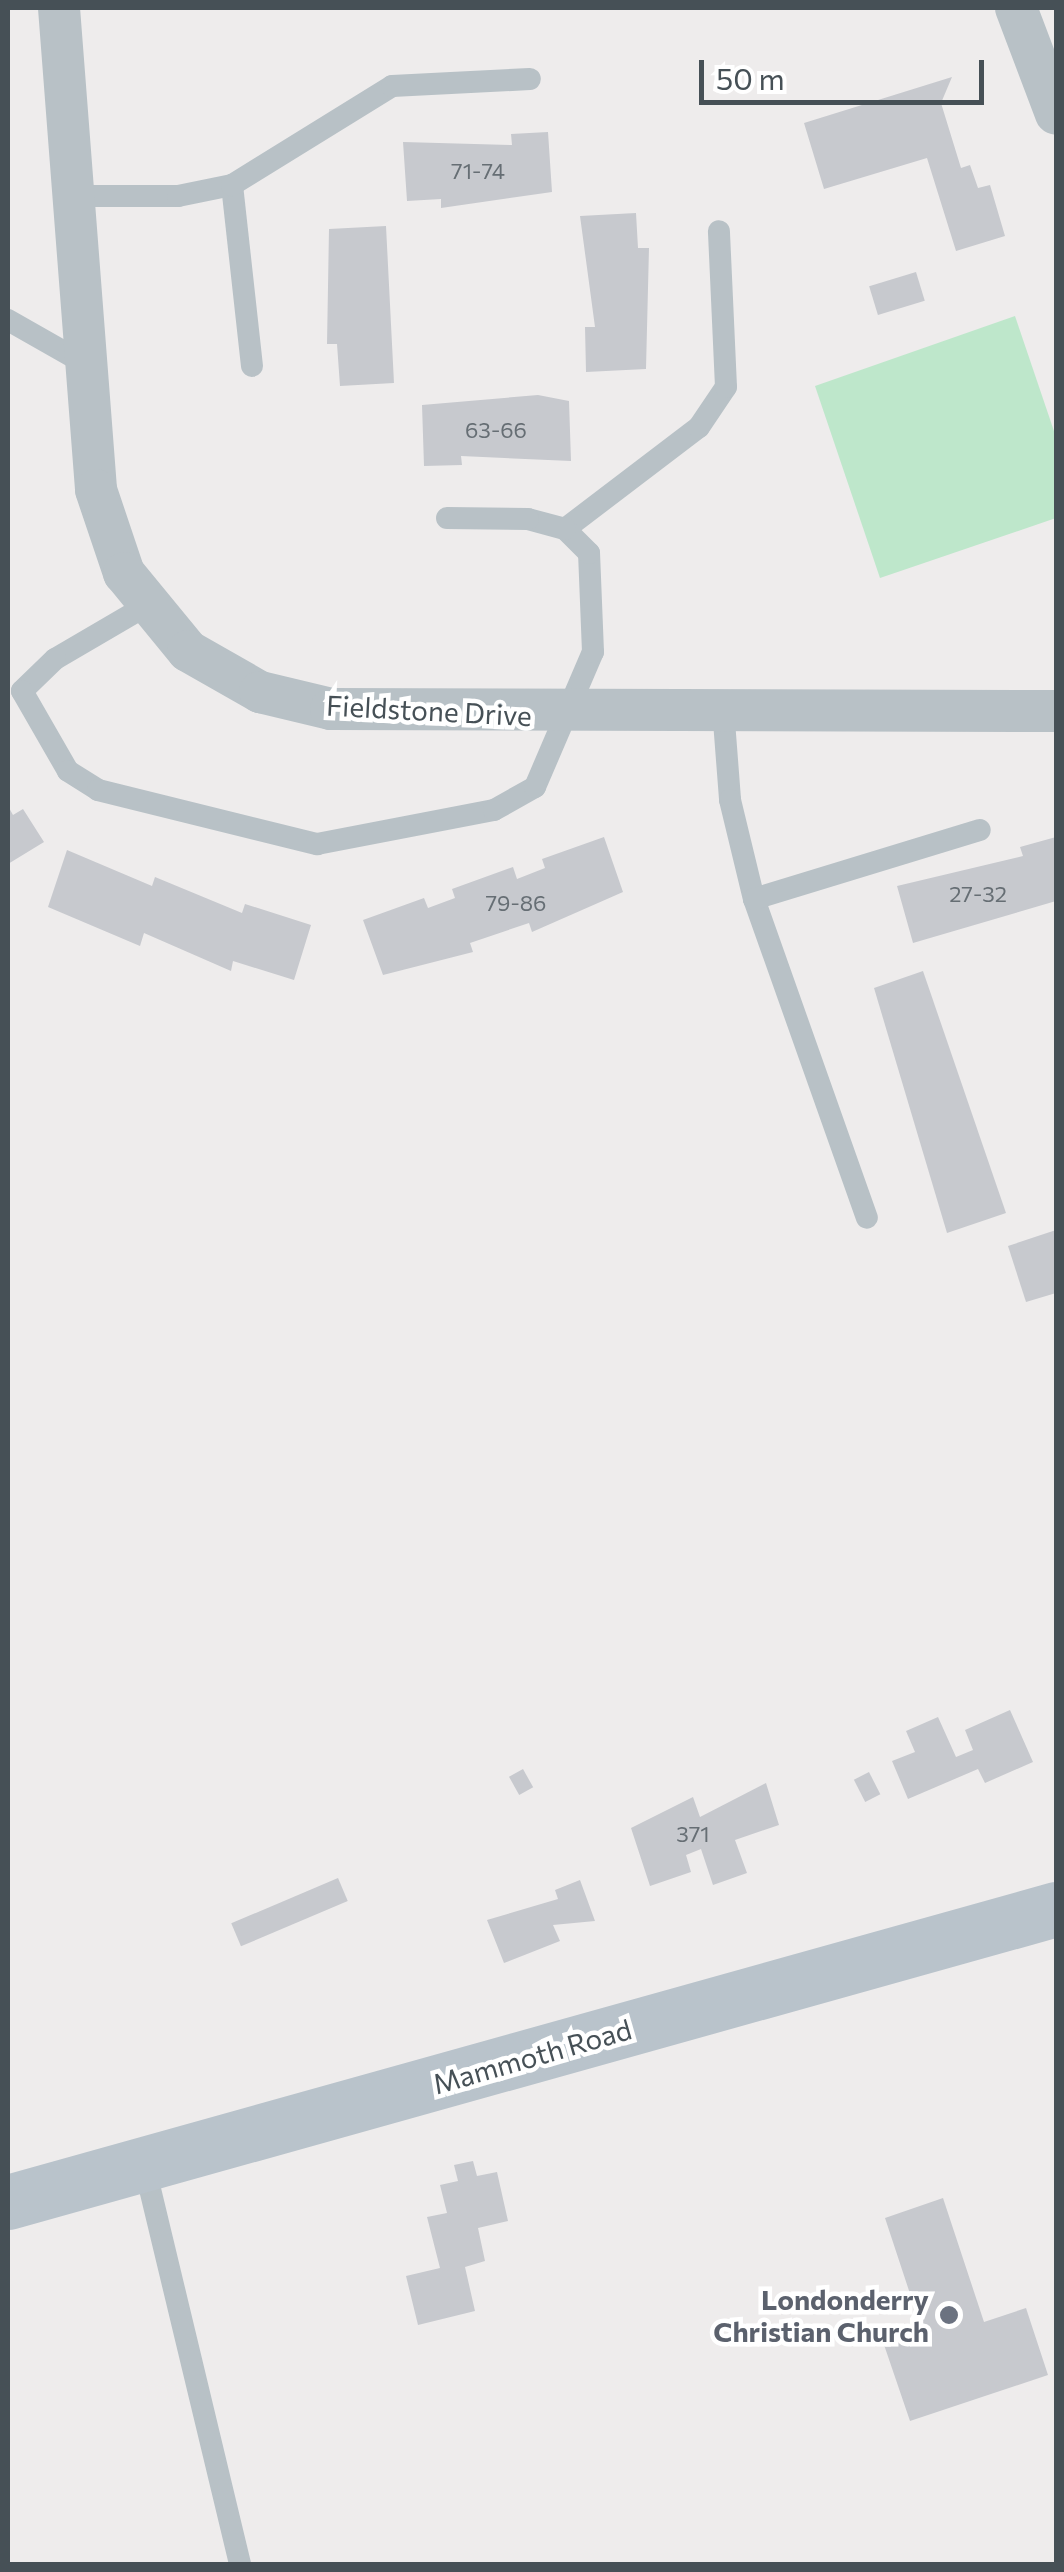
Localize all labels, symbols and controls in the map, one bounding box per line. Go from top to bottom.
scale bar [704,40,989,102]
text: 50 m [716,59,785,96]
house number: 71-74 [451,158,505,184]
house number: 63-66 [465,417,527,443]
street label: Fieldstone Drive [325,688,533,732]
house number: 27-32 [949,881,1007,907]
house number: 79-86 [486,890,546,916]
house number: 371 [676,1821,710,1847]
street label: Mammoth Road [429,2012,635,2100]
place label: Londonderry Christian Church [713,2282,929,2348]
marker: Londonderry Christian Church [938,2304,960,2326]

